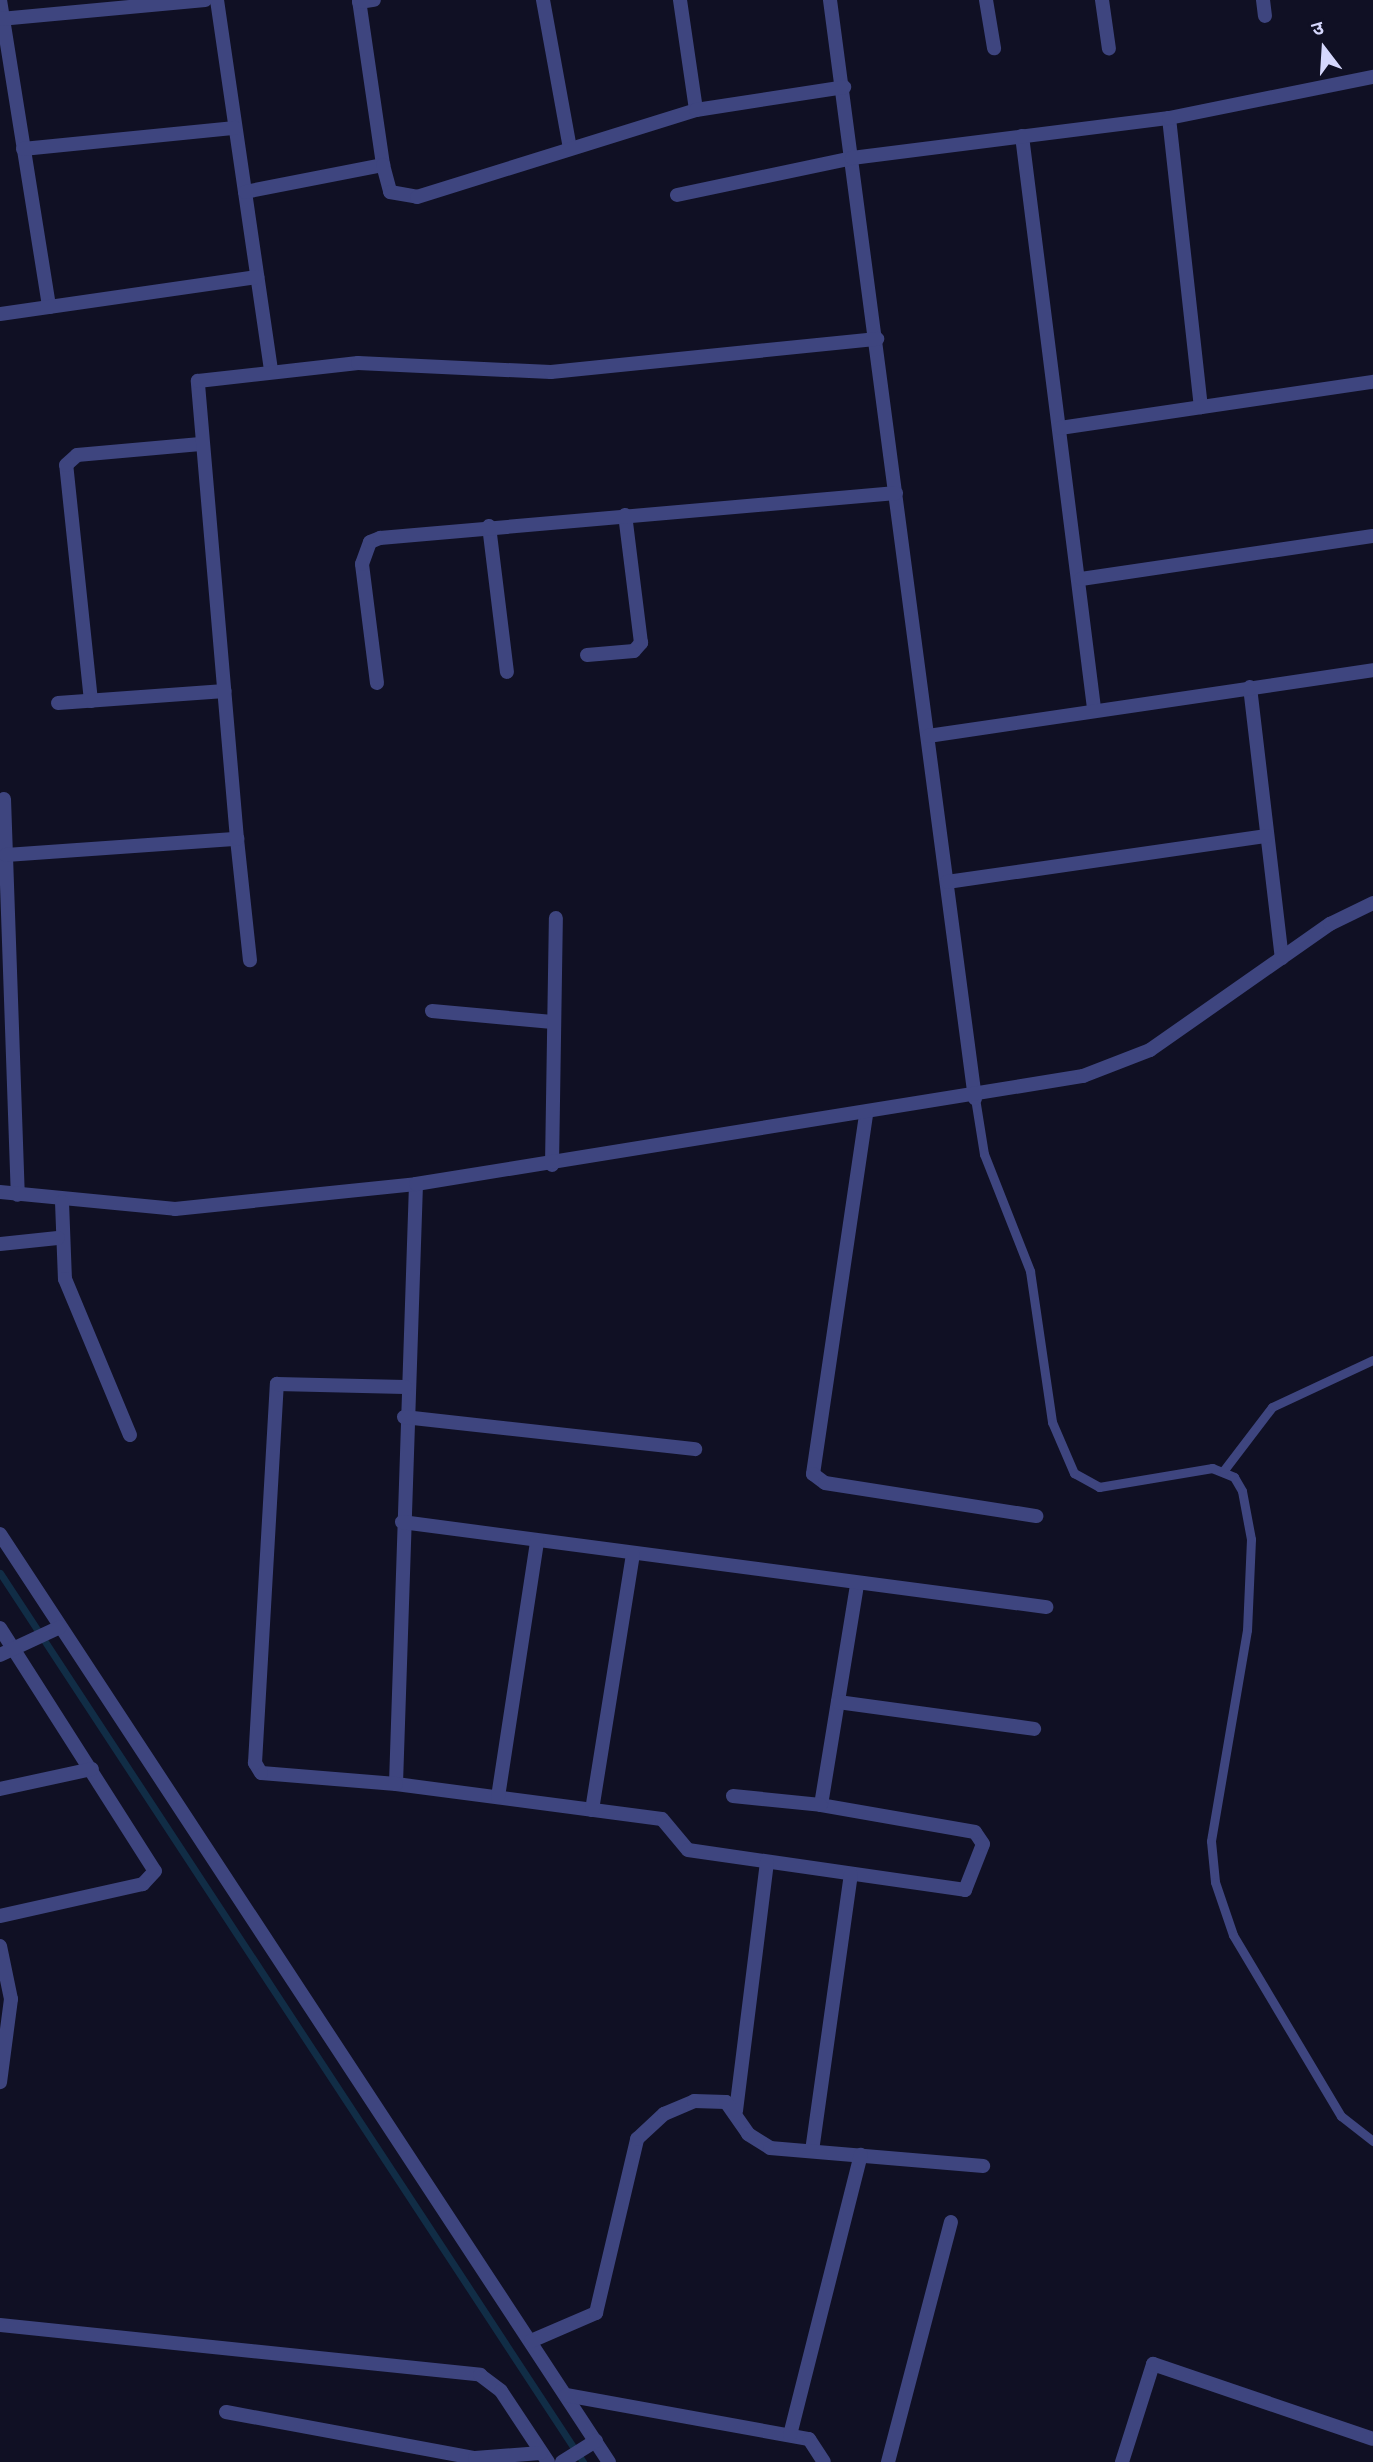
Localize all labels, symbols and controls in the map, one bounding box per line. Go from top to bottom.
north arrow [1289,14,1359,84]
text: उ [1309,16,1326,41]

